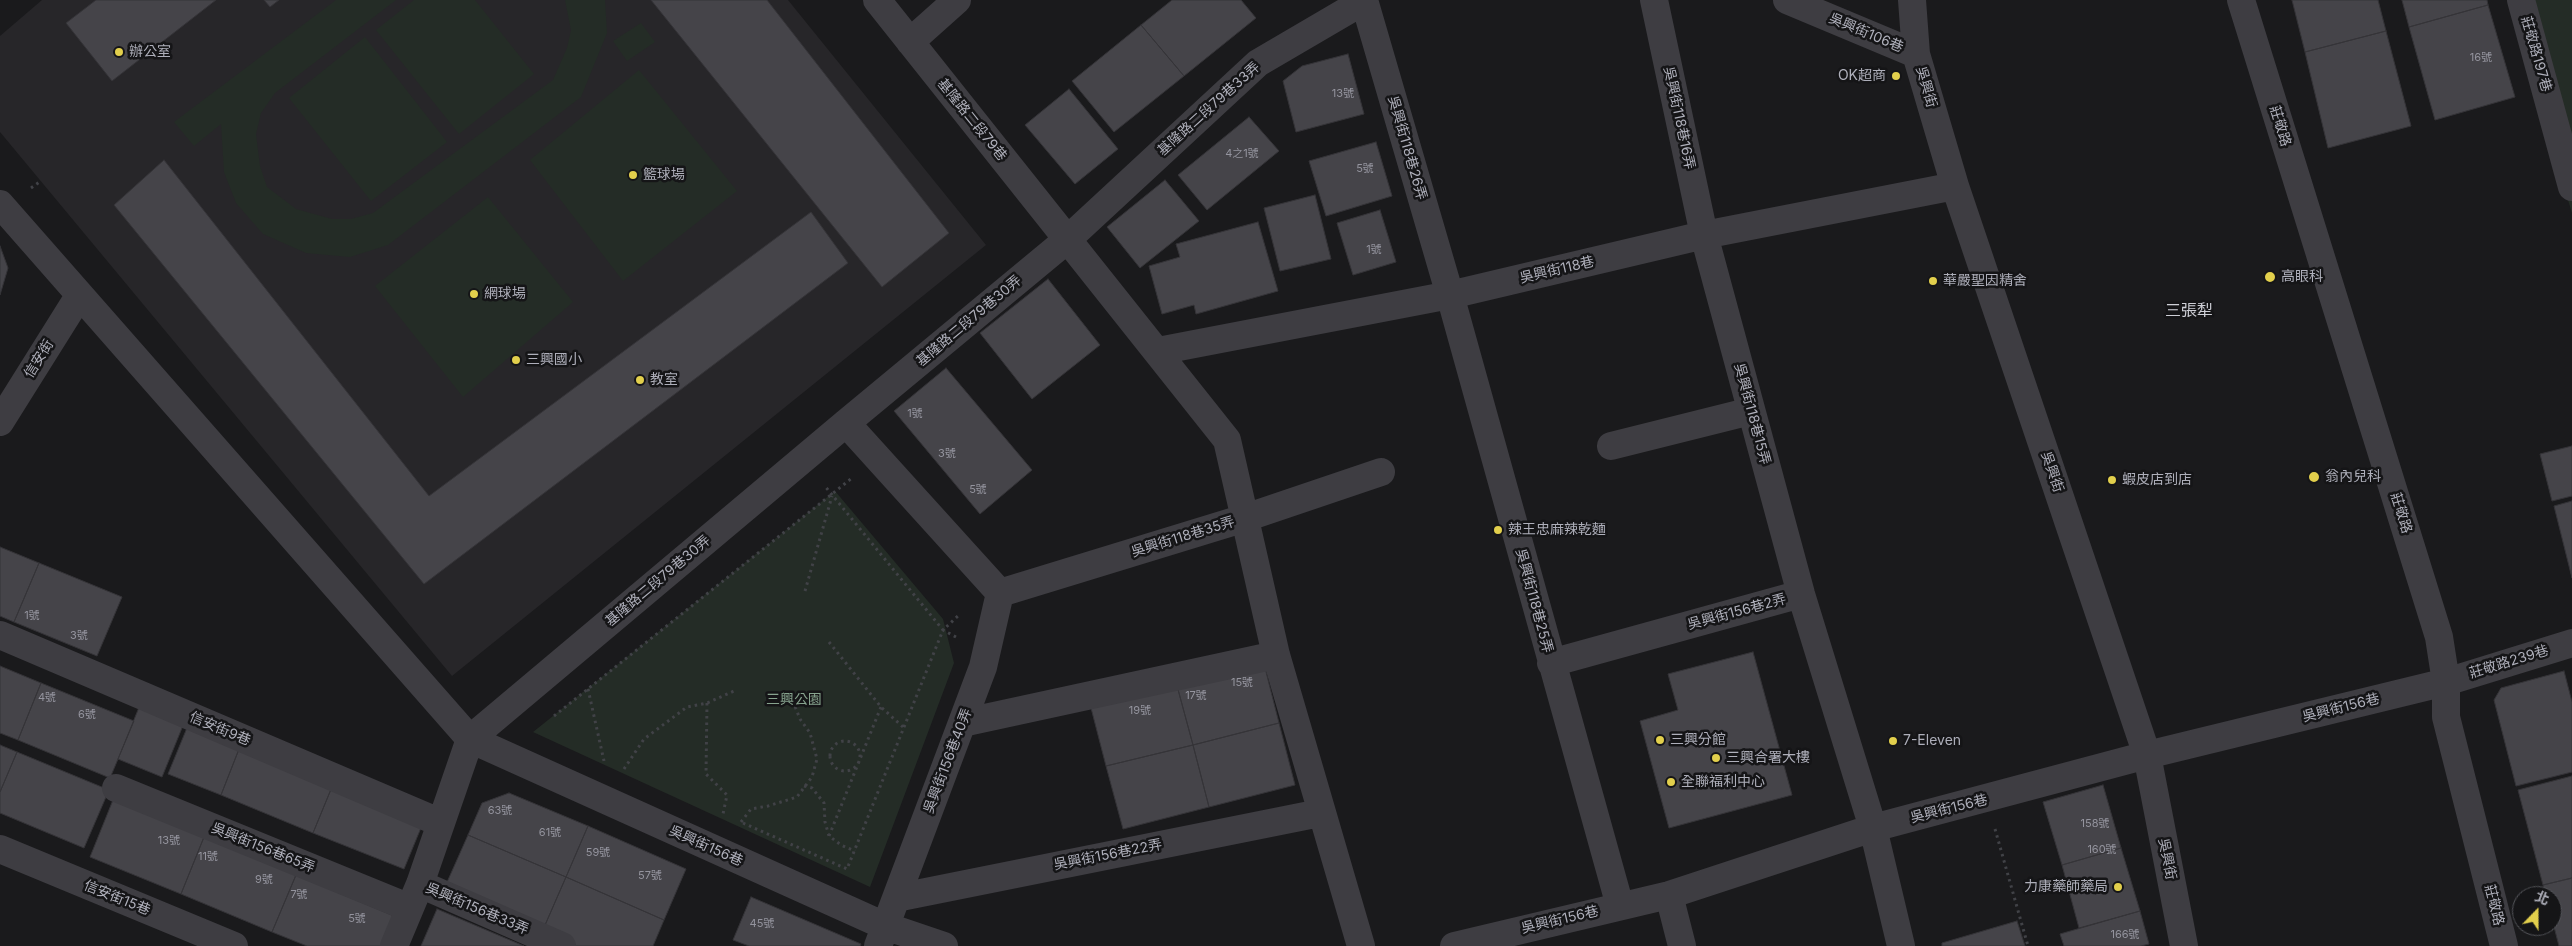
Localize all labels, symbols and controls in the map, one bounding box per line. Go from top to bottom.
street label: 吳興街106巷 [1826,10,1906,56]
street label: 莊敬路197巷 [2517,14,2555,94]
place label: 辦公室 [129,44,171,60]
marker: 辦公室 [113,46,125,58]
house number: 16號 [2470,51,2492,65]
street label: 基隆路二段79巷33弄 [1154,59,1264,159]
street label: 吳興街 [1912,64,1940,110]
street label: 吳興街118巷16弄 [1660,65,1698,171]
place label: OK超商 [1838,68,1886,84]
marker: OK超商 [1890,70,1902,82]
street label: 基隆路二段79巷 [934,76,1010,164]
house number: 13號 [1332,87,1354,101]
street label: 吳興街118巷26弄 [1384,94,1430,202]
street label: 莊敬路 [2266,103,2294,149]
house number: 4之1號 [1225,147,1259,161]
house number: 5號 [1356,162,1374,176]
place label: 籃球場 [643,167,685,183]
marker: 籃球場 [627,169,639,181]
house number: 1號 [1366,243,1382,257]
street label: 吳興街118巷 [1518,253,1596,287]
place label: 高眼科 [2281,269,2323,285]
marker: 高眼科 [2263,270,2277,284]
street label: 基隆路二段79巷30弄 [913,272,1025,370]
place label: 華嚴聖因精舍 [1943,273,2027,289]
marker: 華嚴聖因精舍 [1927,275,1939,287]
place label: 網球場 [484,286,526,302]
marker: 網球場 [468,288,480,300]
district label: 三張犁 [2165,301,2213,321]
street label: 信安街 [21,337,57,381]
place label: 三興國小 [526,352,582,368]
marker: 三興國小 [510,354,522,366]
street label: 吳興街118巷15弄 [1730,361,1774,467]
place label: 教室 [650,372,678,388]
marker: 教室 [634,374,646,386]
house number: 1號 [907,407,923,421]
house number: 3號 [938,447,956,461]
street label: 吳興街 [2037,449,2067,495]
place label: 翁內兒科 [2325,469,2381,485]
marker: 翁內兒科 [2307,470,2321,484]
place label: 蝦皮店到店 [2122,472,2192,488]
marker: 蝦皮店到店 [2106,474,2118,486]
house number: 5號 [969,483,987,497]
street label: 莊敬路 [2387,490,2415,536]
street label: 吳興街118巷35弄 [1129,513,1237,561]
place label: 辣王忠麻辣乾麵 [1508,522,1606,538]
marker: 辣王忠麻辣乾麵 [1492,524,1504,536]
street label: 基隆路二段79巷30弄 [602,532,714,630]
street label: 吳興街118巷25弄 [1512,547,1556,655]
street label: 吳興街156巷2弄 [1686,591,1788,633]
house number: 1號 [24,609,40,623]
house number: 3號 [70,629,88,643]
street label: 莊敬路239巷 [2467,642,2551,682]
house number: 15號 [1231,676,1253,690]
house number: 17號 [1185,689,1207,703]
street label: 吳興街156巷 [2301,690,2381,726]
house number: 4號 [38,691,56,705]
park label: 三興公園 [766,692,822,708]
house number: 19號 [1129,704,1151,718]
street label: 吳興街156巷40弄 [920,706,976,816]
house number: 6號 [78,708,96,722]
street label: 信安街9巷 [187,709,253,749]
place label: 三興分館 [1670,732,1726,748]
place label: 7-Eleven [1903,733,1961,749]
marker: 三興分館 [1654,734,1666,746]
marker: 7-Eleven [1887,735,1899,747]
place label: 三興合署大樓 [1726,750,1810,766]
marker: 三興合署大樓 [1710,752,1722,764]
place label: 全聯福利中心 [1681,774,1765,790]
marker: 全聯福利中心 [1665,776,1677,788]
street label: 吳興街156巷 [1909,791,1989,827]
house number: 63號 [488,804,512,818]
house number: 158號 [2081,817,2109,831]
street label: 吳興街156巷65弄 [209,820,317,876]
street label: 吳興街156巷 [667,822,745,870]
house number: 61號 [539,826,561,840]
house number: 13號 [158,834,180,848]
street label: 吳興街156巷22弄 [1052,836,1164,874]
street label: 吳興街 [2155,837,2179,881]
house number: 160號 [2087,843,2117,857]
house number: 59號 [586,846,610,860]
house number: 11號 [198,850,218,864]
house number: 57號 [638,869,662,883]
house number: 9號 [255,873,273,887]
street label: 信安街15巷 [81,877,153,919]
place label: 力康藥師藥局 [2024,879,2108,895]
street label: 吳興街156巷33弄 [423,880,531,938]
marker: 力康藥師藥局 [2112,881,2124,893]
street label: 莊敬路 [2481,883,2507,927]
north arrow [2512,886,2562,936]
text: 北 [2533,887,2552,908]
house number: 7號 [290,888,308,902]
street label: 吳興街156巷 [1520,903,1600,937]
house number: 5號 [348,912,366,926]
house number: 45號 [750,917,774,931]
house number: 166號 [2110,928,2140,942]

